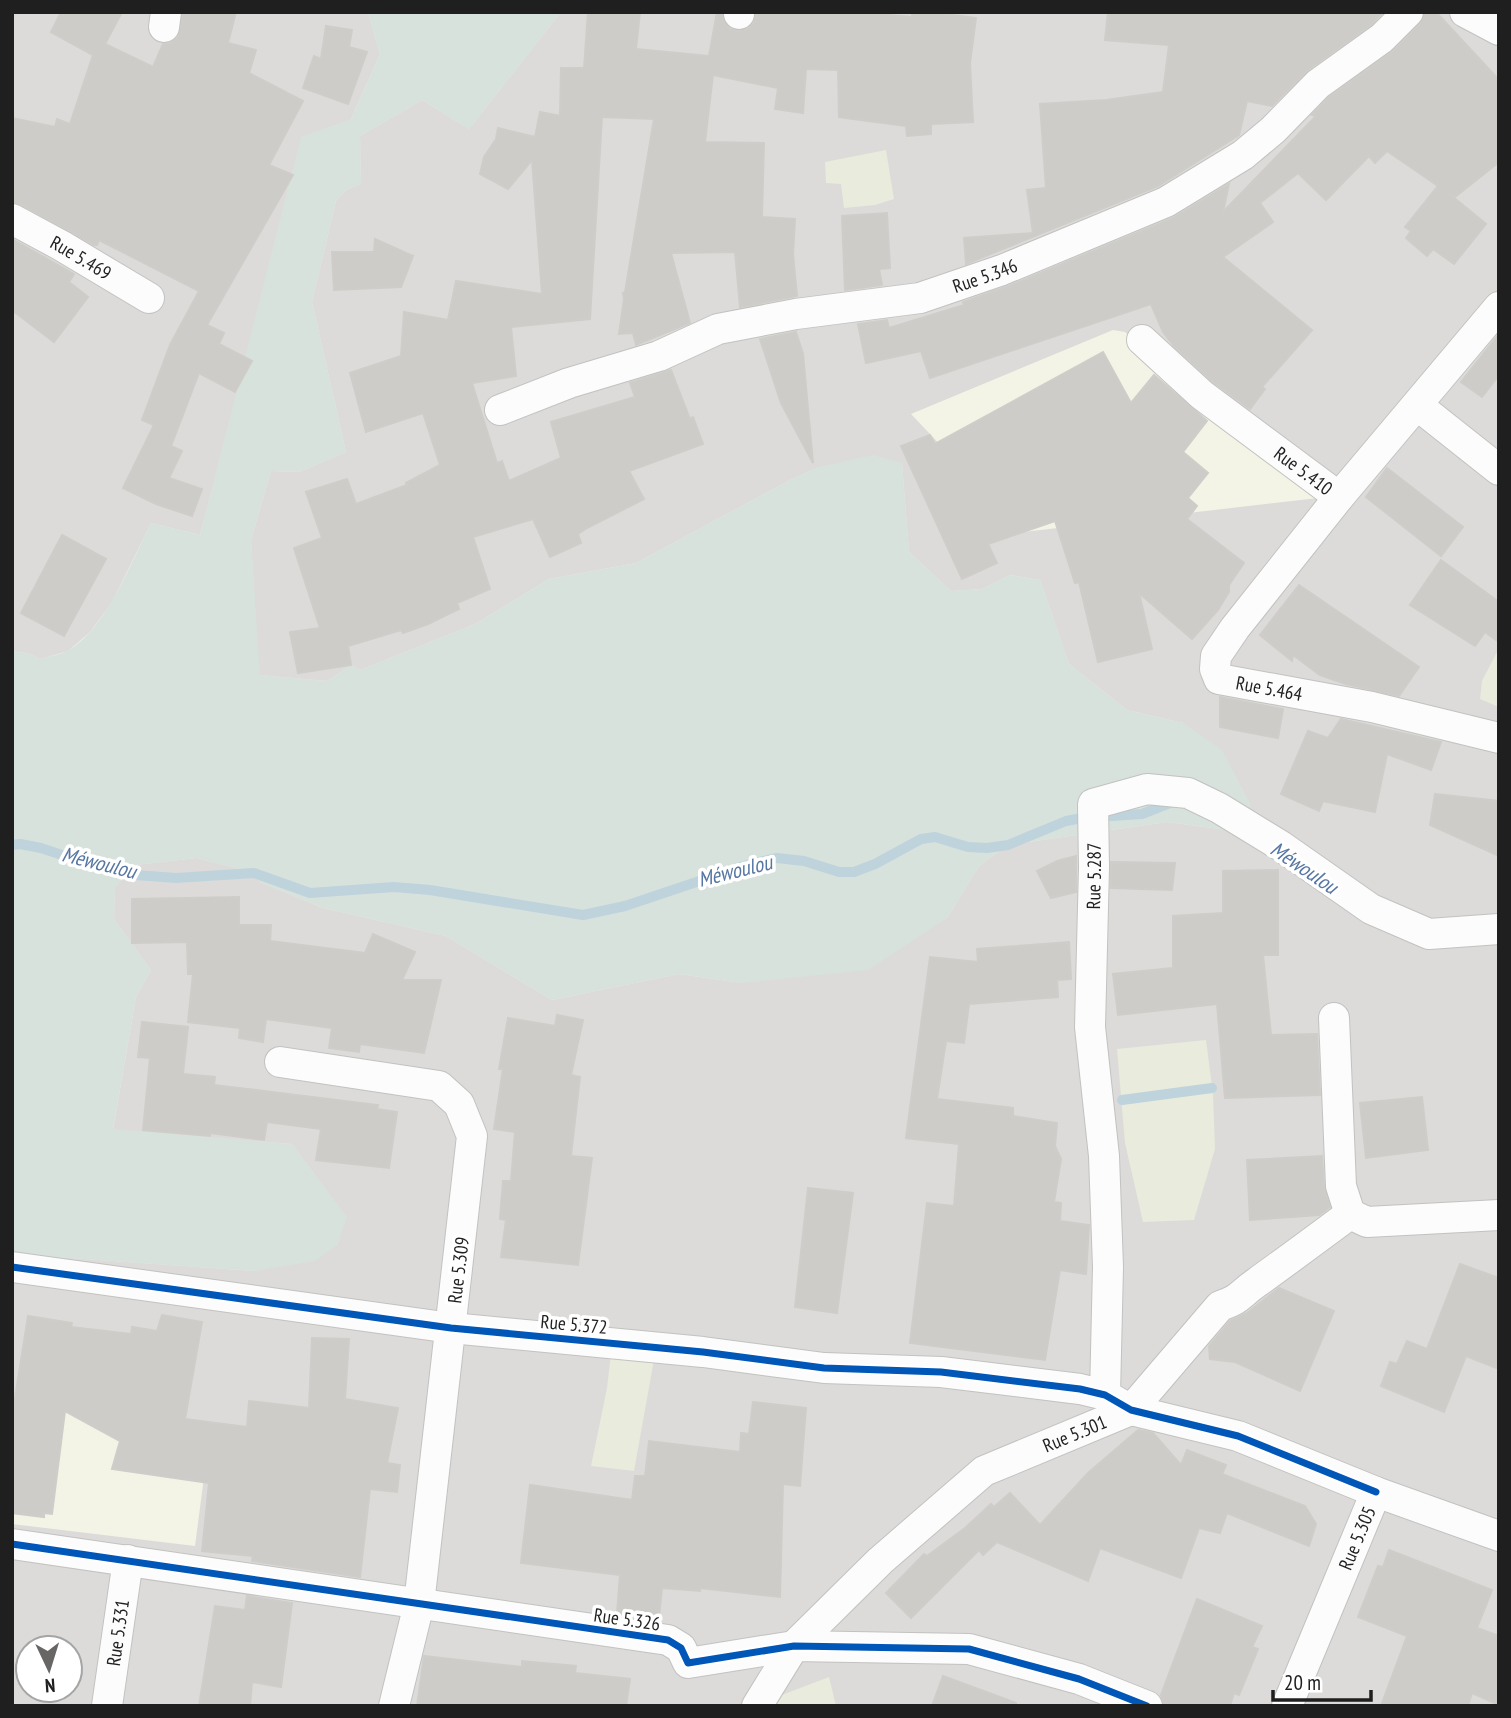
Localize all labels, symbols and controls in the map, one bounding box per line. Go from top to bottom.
street label: Rue 5.469 [46,230,116,285]
street label: Rue 5.346 [949,253,1021,298]
street label: Rue 5.410 [1270,441,1338,500]
street label: Rue 5.464 [1234,670,1305,706]
water label: Méwoulou [1265,835,1345,901]
water label: Méwoulou [59,840,141,885]
street label: Rue 5.287 [1081,842,1106,910]
water label: Méwoulou [695,848,777,893]
street label: Rue 5.309 [442,1235,474,1305]
street label: Rue 5.372 [540,1309,608,1339]
street label: Rue 5.301 [1039,1410,1110,1457]
street label: Rue 5.305 [1333,1502,1381,1573]
street label: Rue 5.331 [101,1598,134,1668]
street label: Rue 5.326 [592,1602,662,1636]
north arrow [14,1634,84,1704]
scale bar [1273,1658,1371,1702]
text: 20 m [1284,1669,1321,1696]
text: N [44,1674,56,1698]

